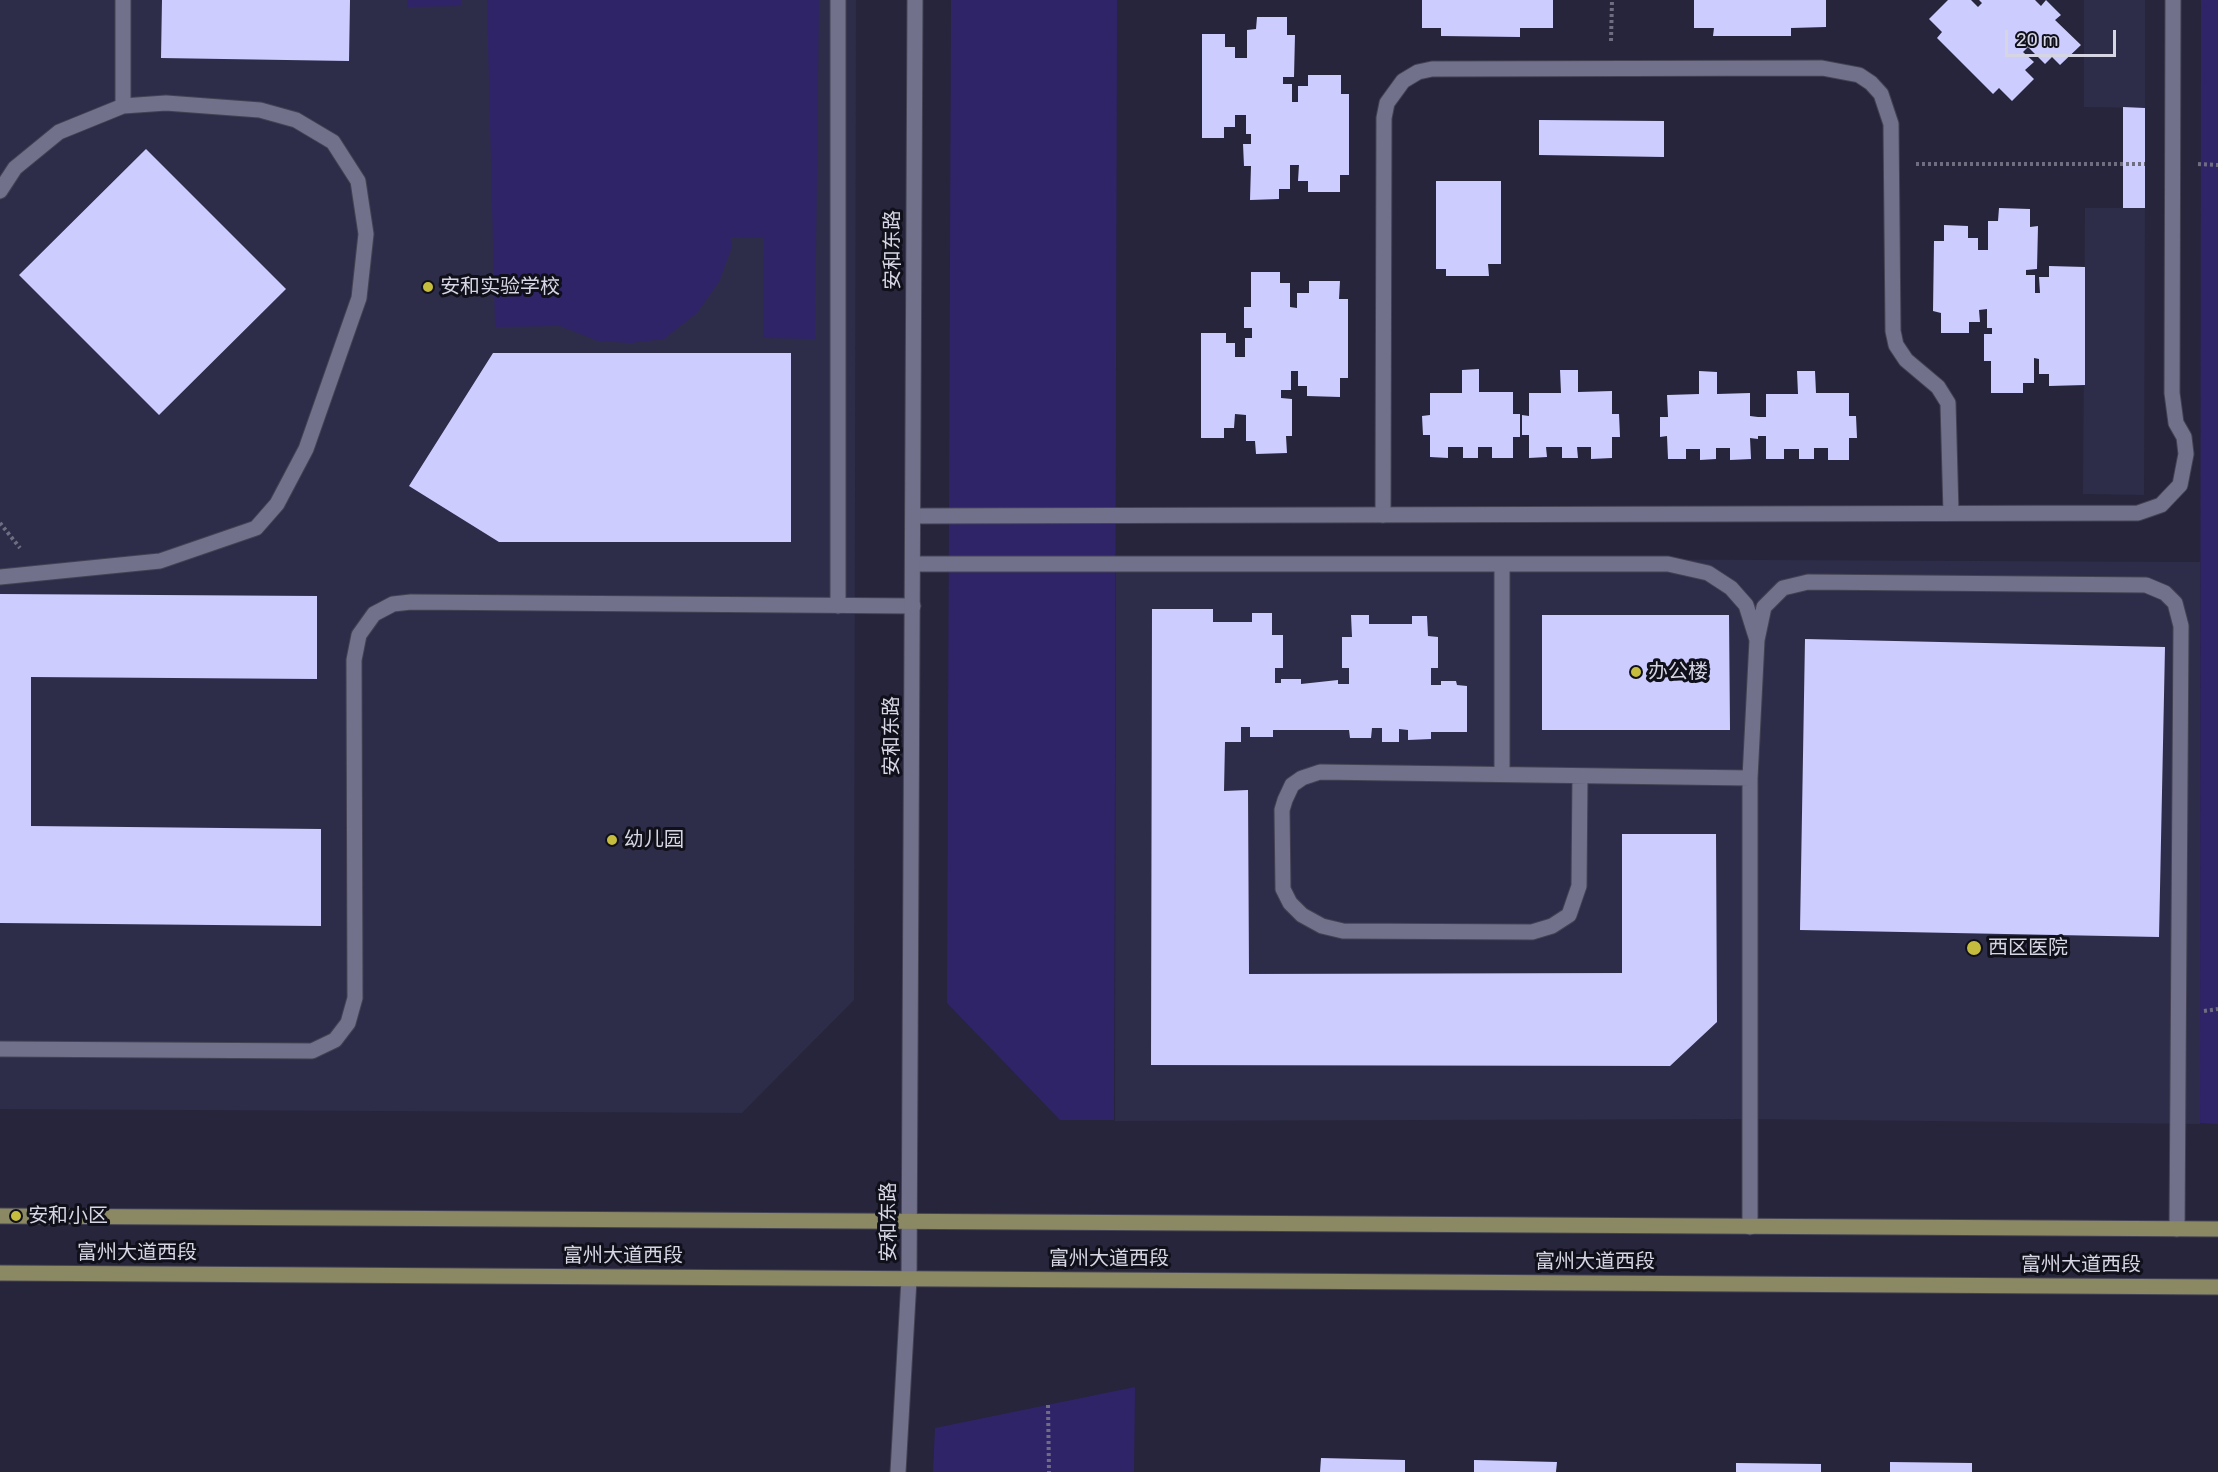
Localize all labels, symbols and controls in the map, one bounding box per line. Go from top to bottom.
scale bar [2008,18,2119,56]
text: 20 m [2016,29,2058,51]
street label: 安和东路 [881,210,905,290]
place label: 安和实验学校 [440,275,560,299]
marker: 安和实验学校 [421,280,435,294]
place label: 办公楼 [1648,660,1708,684]
marker: 办公楼 [1629,665,1643,679]
street label: 安和东路 [880,696,904,776]
place label: 幼儿园 [624,828,684,852]
marker: 幼儿园 [605,833,619,847]
place label: 西区医院 [1988,936,2068,960]
marker: 西区医院 [1965,939,1983,957]
street label: 安和东路 [877,1182,901,1262]
place label: 安和小区 [28,1204,108,1228]
marker: 安和小区 [9,1209,23,1223]
street label: 富州大道西段 [77,1241,197,1265]
street label: 富州大道西段 [563,1244,683,1268]
street label: 富州大道西段 [1049,1247,1169,1271]
street label: 富州大道西段 [1535,1250,1655,1274]
street label: 富州大道西段 [2021,1253,2141,1277]

